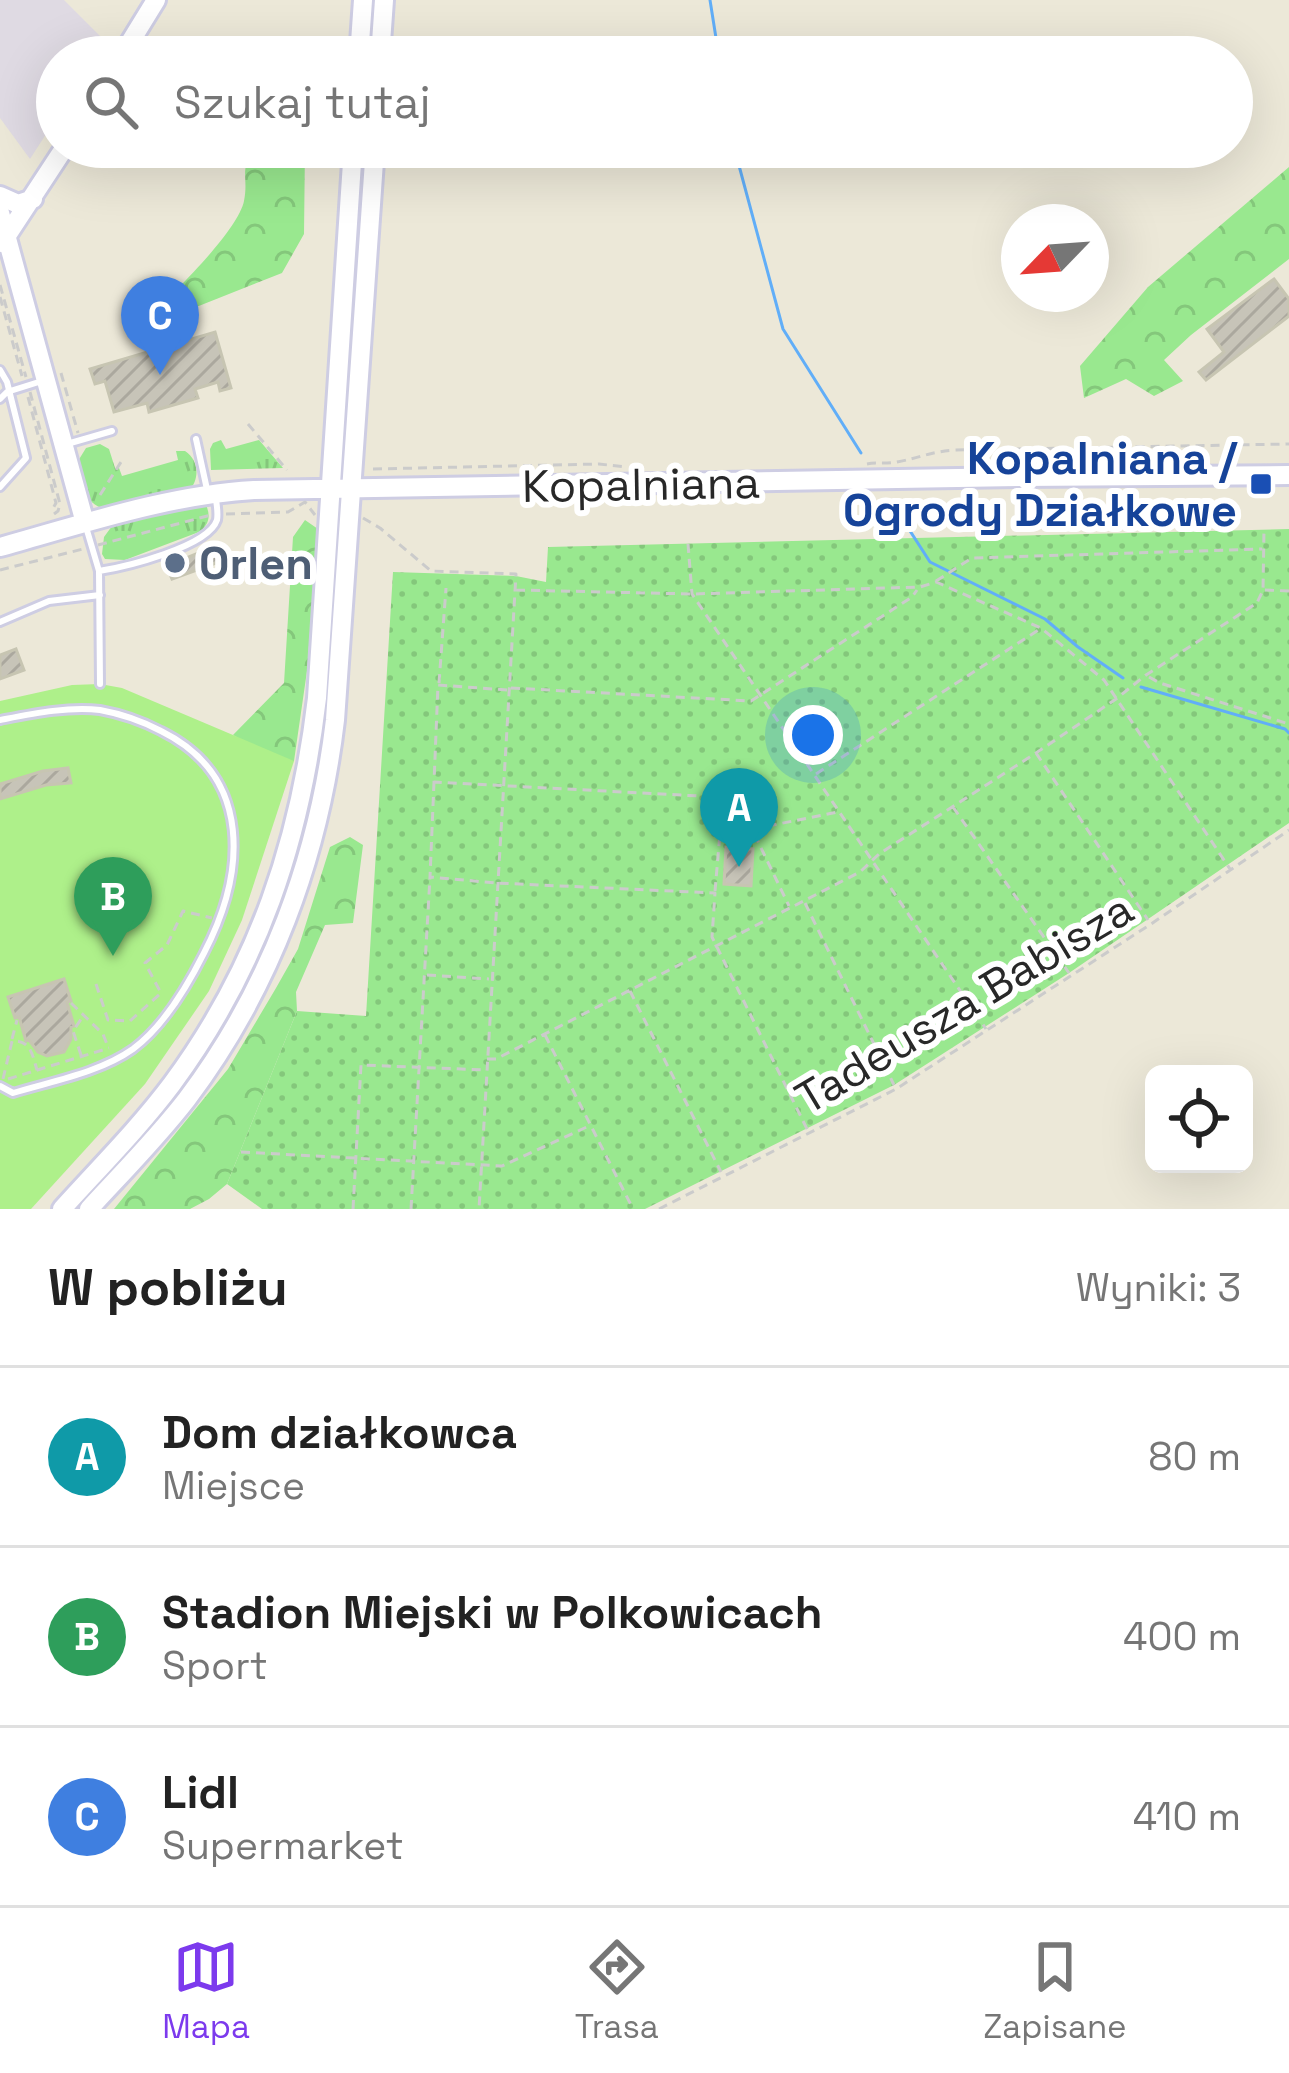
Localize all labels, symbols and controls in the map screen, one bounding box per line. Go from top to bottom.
search box [36,36,1253,168]
icon: search [78,69,144,135]
text: Szukaj tutaj [174,74,431,131]
north arrow [1001,204,1109,312]
pin: C [121,276,199,375]
place label: Kopalniana / Ogrody Działkowe [843,430,1239,539]
street label: Kopalniana [521,454,761,515]
marker: Kopalniana / Ogrody Działkowe [1248,471,1274,497]
place label: Orlen [199,535,313,592]
marker: Orlen [162,550,188,576]
your location [783,705,843,765]
pin: A [700,768,778,867]
pin: B [74,857,152,956]
street label: Tadeusza Babisza [785,880,1143,1127]
map controls [1145,1065,1253,1173]
button: locate [1145,1065,1253,1173]
text: W pobliżu [48,1255,288,1320]
text: Wyniki: 3 [1076,1263,1241,1312]
text: Dom działkowca [162,1404,517,1461]
text: A [75,1432,99,1481]
text: 80 m [1148,1432,1241,1481]
text: Miejsce [162,1461,305,1510]
text: Stadion Miejski w Polkowicach [162,1584,822,1641]
text: B [74,1612,100,1661]
text: 400 m [1123,1612,1241,1661]
text: Sport [162,1641,268,1690]
text: Lidl [162,1764,239,1821]
text: C [74,1792,100,1841]
text: 410 m [1133,1792,1241,1841]
text: Supermarket [162,1821,404,1870]
tab: Mapa [162,1934,250,2048]
tab: Trasa [575,1934,659,2048]
tab: Zapisane [983,1934,1127,2048]

